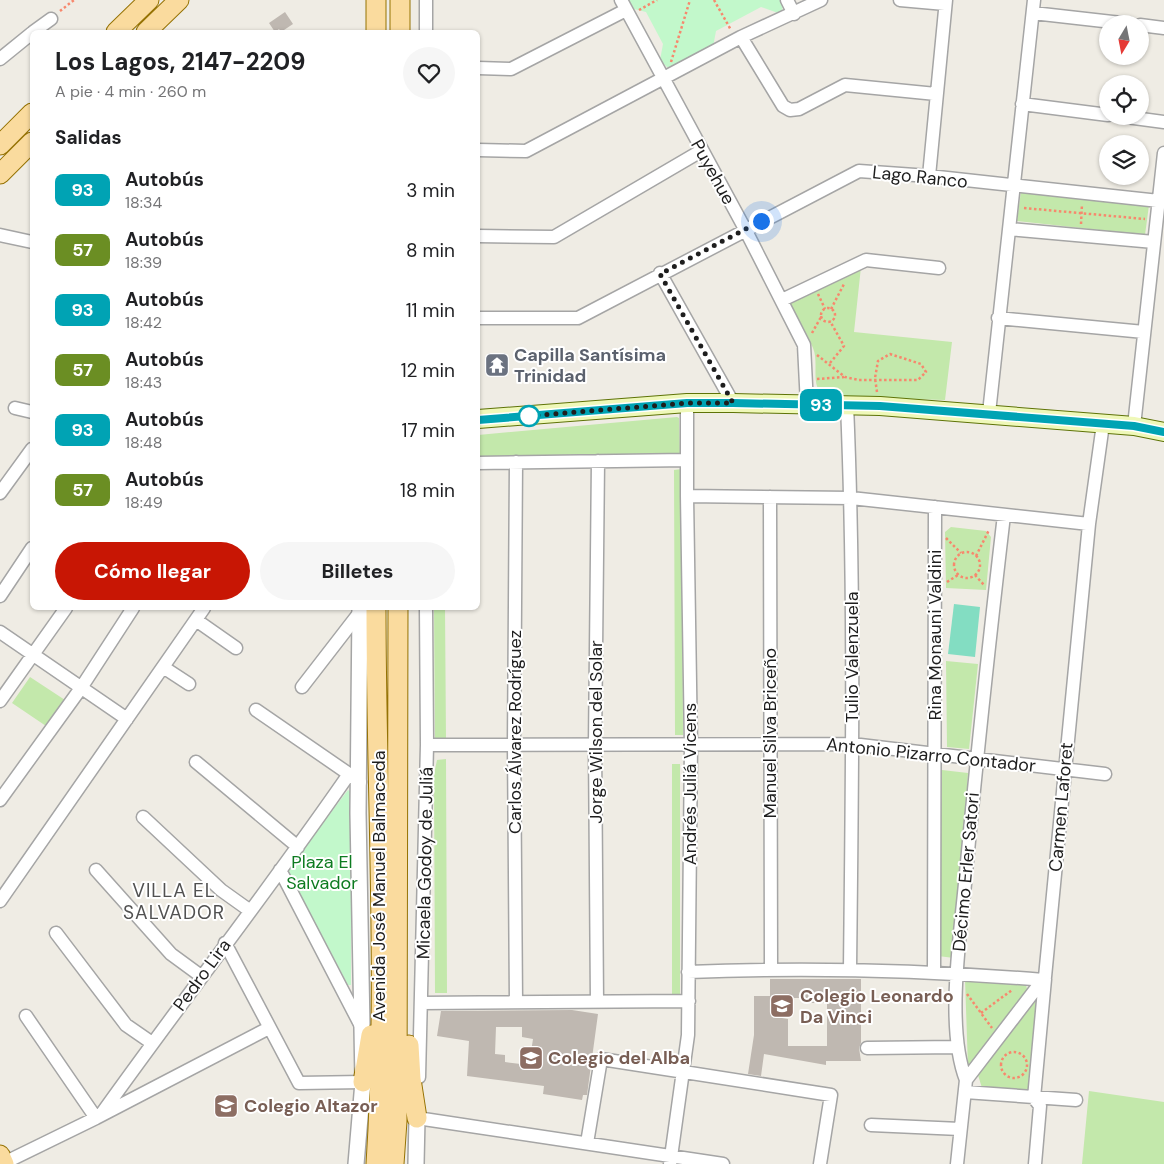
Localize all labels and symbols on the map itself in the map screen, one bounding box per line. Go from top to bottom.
north arrow [1099,15,1149,65]
street label: Puyehue [685,135,741,209]
street label: Lago Ranco [871,160,969,194]
your location [749,209,774,234]
place label: Capilla Santísima Trinidad [514,343,666,388]
temple icon: Capilla Santísima Trinidad [484,352,510,378]
line badge: 93 [798,389,844,421]
unlabelled marker [518,405,540,427]
street label: Rina Monauni Valdini [923,550,947,720]
street label: Tulio Valenzuela [840,591,864,723]
street label: Carlos Álvarez Rodríguez [503,630,527,834]
street label: Jorge Wilson del Solar [584,640,608,824]
street label: Manuel Silva Briceño [758,648,782,818]
street label: Andrés Juliá Vicens [678,703,702,865]
street label: Antonio Pizarro Contador [825,732,1037,778]
street label: Carmen Laforet [1043,741,1079,873]
street label: Avenida José Manuel Balmaceda [367,750,391,1022]
street label: Micaela Godoy de Juliá [411,767,439,959]
street label: Décimo Erler Satori [947,791,985,953]
park label: Plaza El Salvador [286,850,358,895]
district label: VILLA EL SALVADOR [123,878,225,925]
street label: Pedro Lira [168,934,236,1016]
place label: Colegio Leonardo Da Vinci [800,984,954,1029]
school or university icon: Colegio Leonardo Da Vinci [769,993,795,1019]
school or university icon: Colegio del Alba [518,1045,544,1071]
place label: Colegio del Alba [548,1046,690,1070]
school or university icon: Colegio Altazor [213,1093,239,1119]
place label: Colegio Altazor [244,1094,378,1118]

